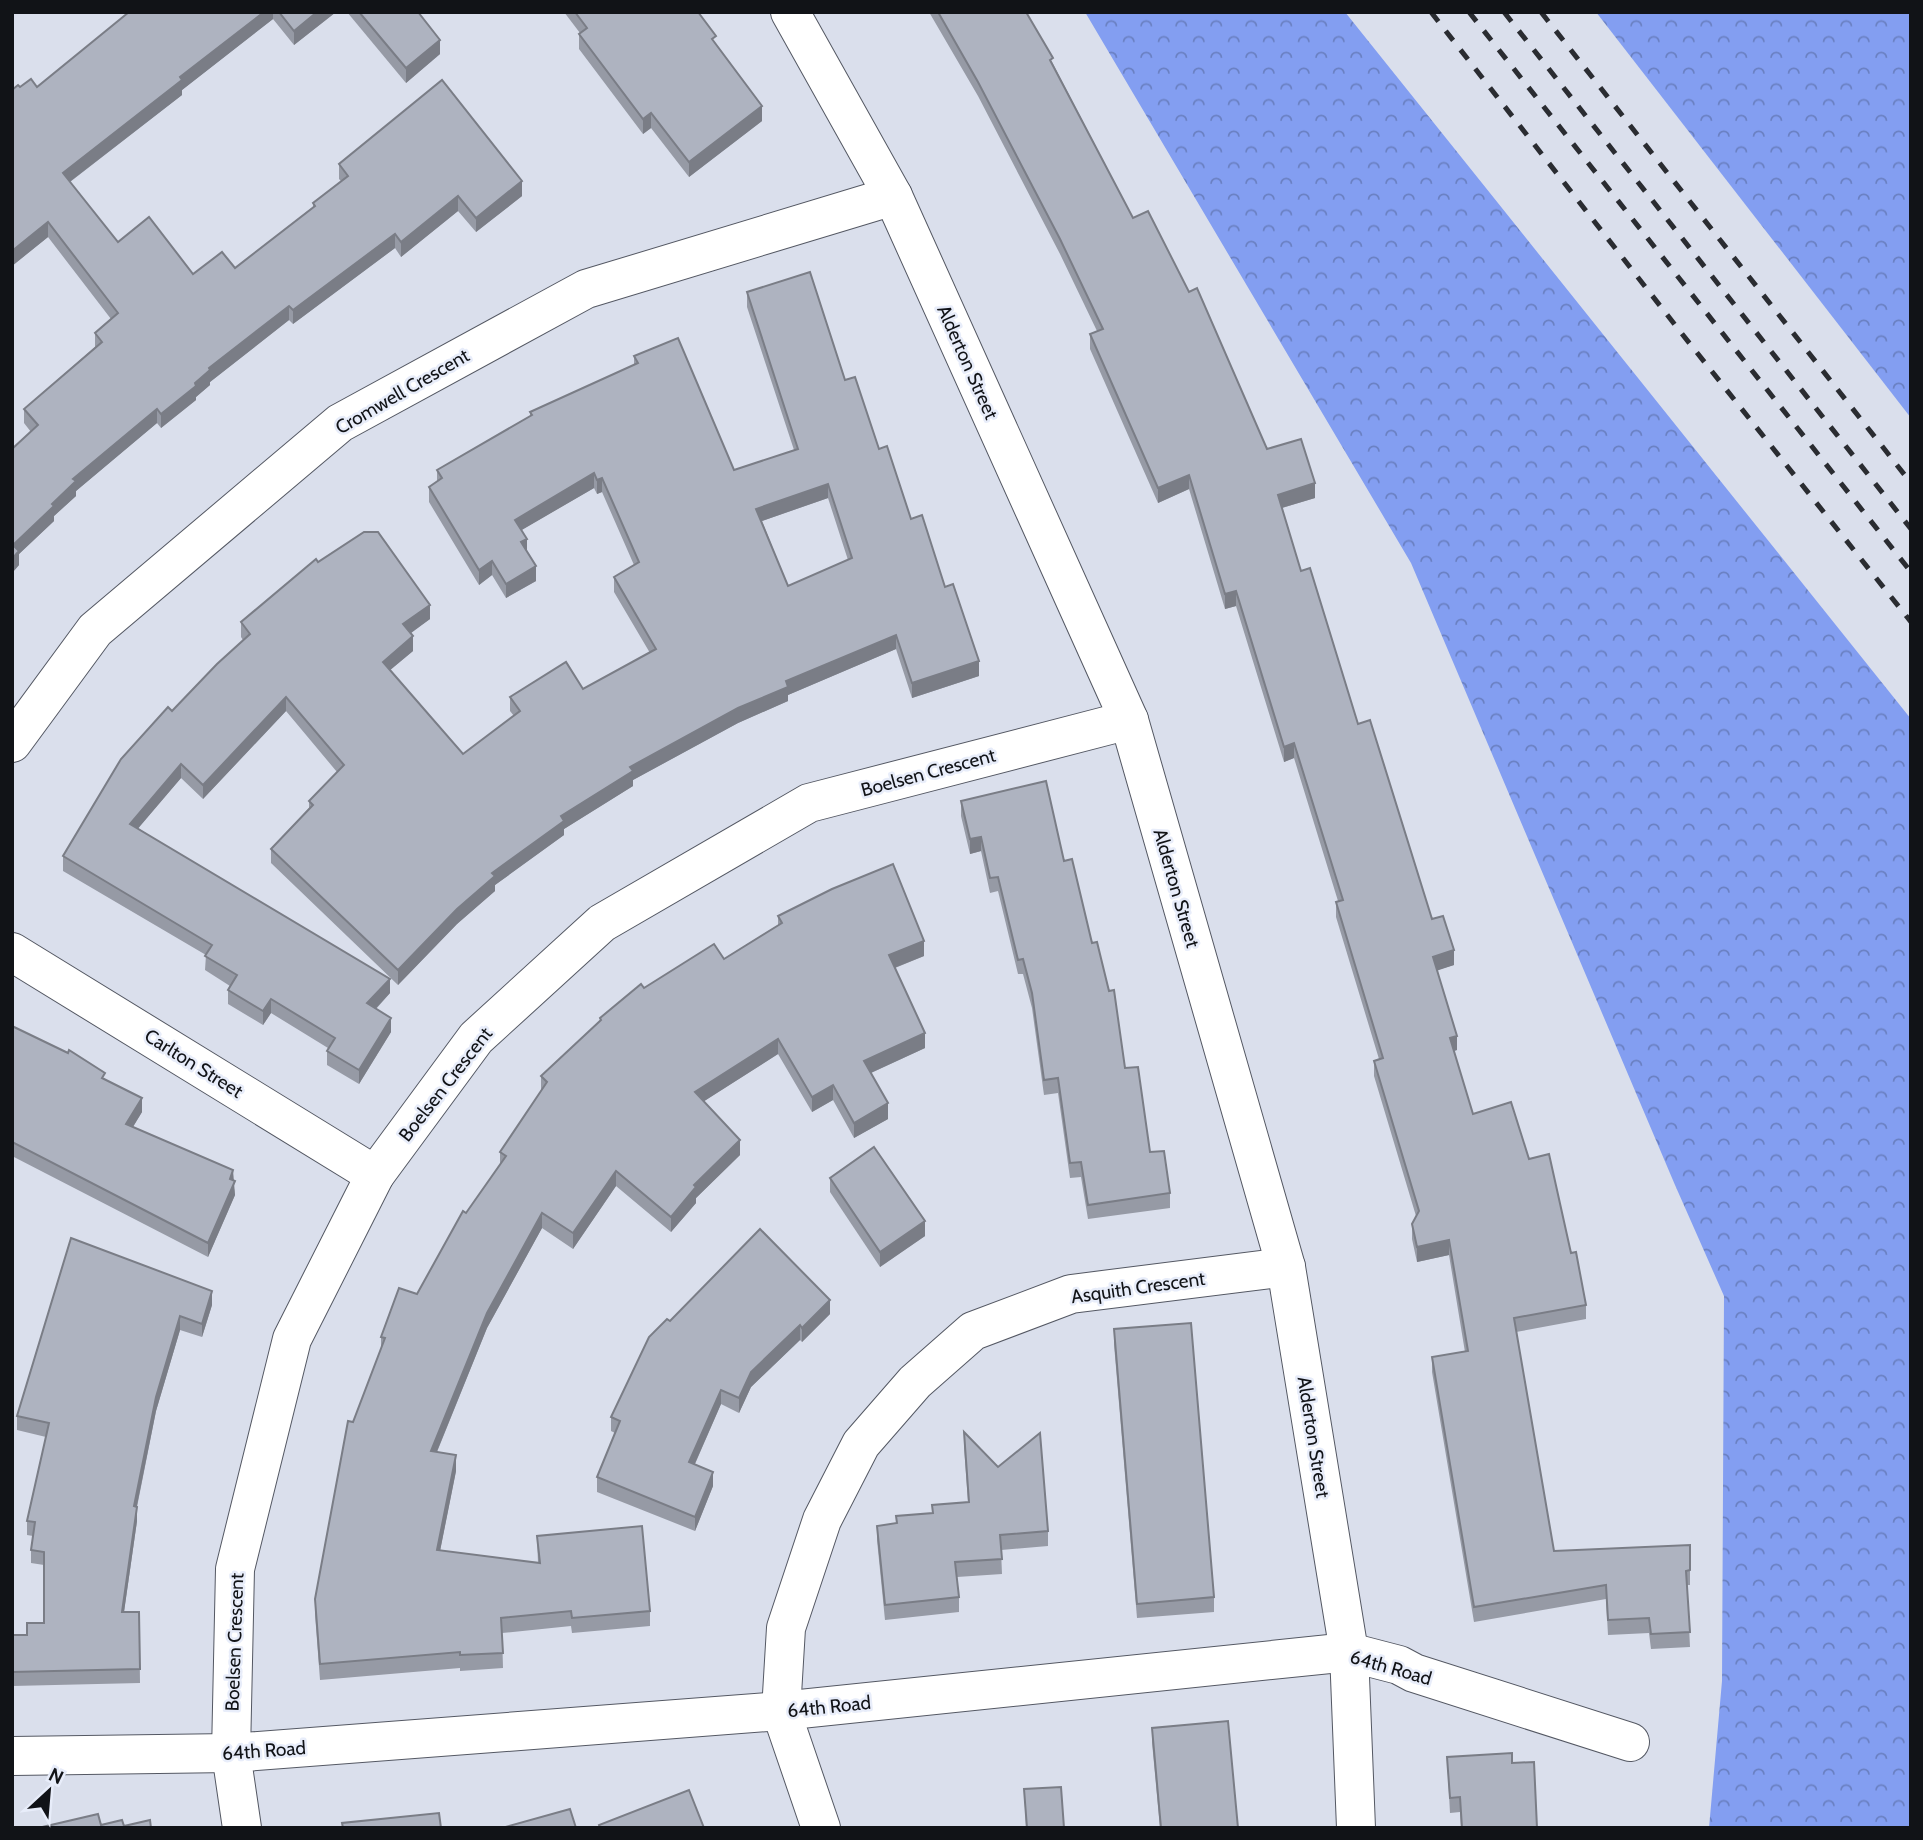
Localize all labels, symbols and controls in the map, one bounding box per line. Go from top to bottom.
street label: Alderton Street [932,301,1003,423]
street label: Cromwell Crescent [331,343,474,439]
street label: Boelsen Crescent [858,743,999,802]
street label: Alderton Street [1149,826,1205,951]
street label: Boelsen Crescent [394,1022,497,1146]
street label: Carlton Street [140,1024,248,1103]
street label: Asquith Crescent [1070,1267,1207,1308]
street label: Alderton Street [1293,1375,1335,1500]
street label: Boelsen Crescent [221,1572,248,1712]
street label: 64th Road [1347,1645,1434,1690]
street label: 64th Road [786,1691,872,1722]
street label: 64th Road [221,1736,307,1765]
north arrow [14,1756,84,1826]
text: N [45,1763,67,1789]

